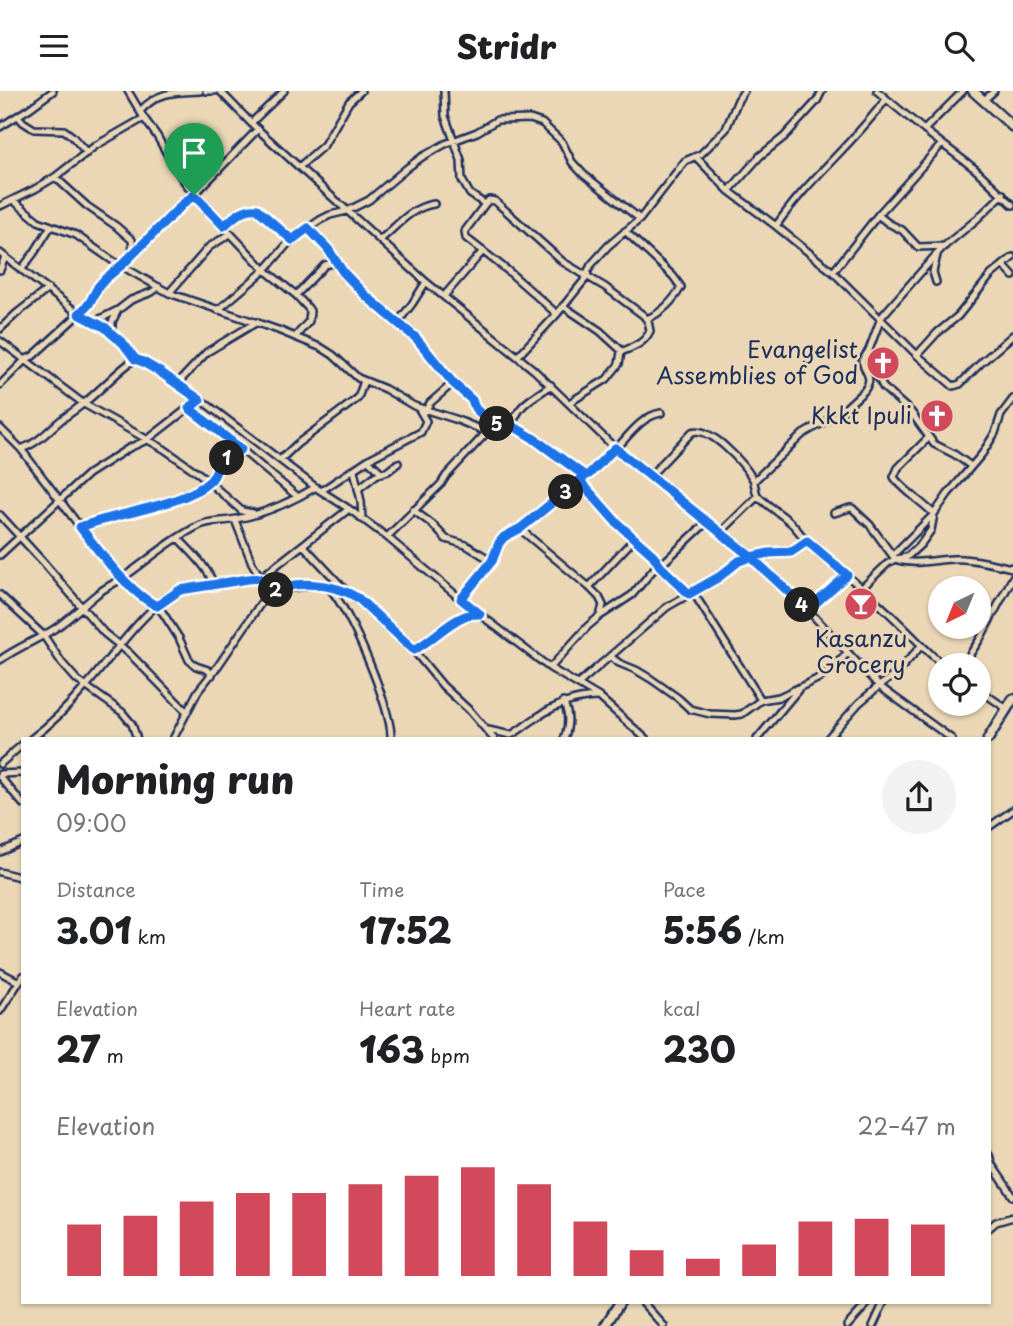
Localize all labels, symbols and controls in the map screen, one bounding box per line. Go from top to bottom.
text: Stridr [456,22,557,70]
icon: menu [35,27,73,65]
icon: search [940,27,978,65]
pin [164,123,224,195]
icon: arrive [175,134,213,172]
place label: Evangelist Assemblies of God [656,331,858,392]
church icon: Evangelist Assemblies of God [864,344,902,382]
place label: Kkkt Ipuli [810,397,912,432]
church icon: Kkkt Ipuli [918,397,956,435]
pin: 5 [480,407,514,441]
text: 5 [490,409,503,437]
pin: 1 [210,441,244,475]
text: 1 [222,443,231,471]
pin: 3 [548,475,584,509]
text: 3 [559,477,572,505]
pin: 2 [258,573,294,607]
text: 2 [269,575,282,603]
north arrow [928,576,990,639]
map controls [928,576,991,716]
bar icon: Kasanzu Grocery [842,585,880,623]
pin: 4 [784,587,820,623]
text: 4 [795,590,808,618]
place label: Kasanzu Grocery [815,620,907,681]
button: locate [928,653,991,716]
text: Morning run [56,750,294,807]
button: share [882,760,956,834]
text: 09:00 [56,805,127,840]
text: Distance [56,875,136,903]
text: Time [359,875,404,903]
text: Pace [663,875,706,903]
text: 3.01 [56,903,131,956]
text: 17:52 [359,903,452,956]
text: 5:56 [663,903,742,956]
text: km [131,922,166,950]
text: /km [742,922,785,950]
text: Elevation [56,994,138,1022]
text: Heart rate [359,994,455,1022]
text: kcal [663,994,701,1022]
text: 27 [56,1022,100,1075]
text: 163 [359,1022,424,1075]
text: 230 [663,1022,736,1075]
text: m [100,1041,124,1069]
text: bpm [424,1041,470,1069]
text: Elevation [56,1108,155,1143]
text: 22–47 m [857,1108,956,1143]

